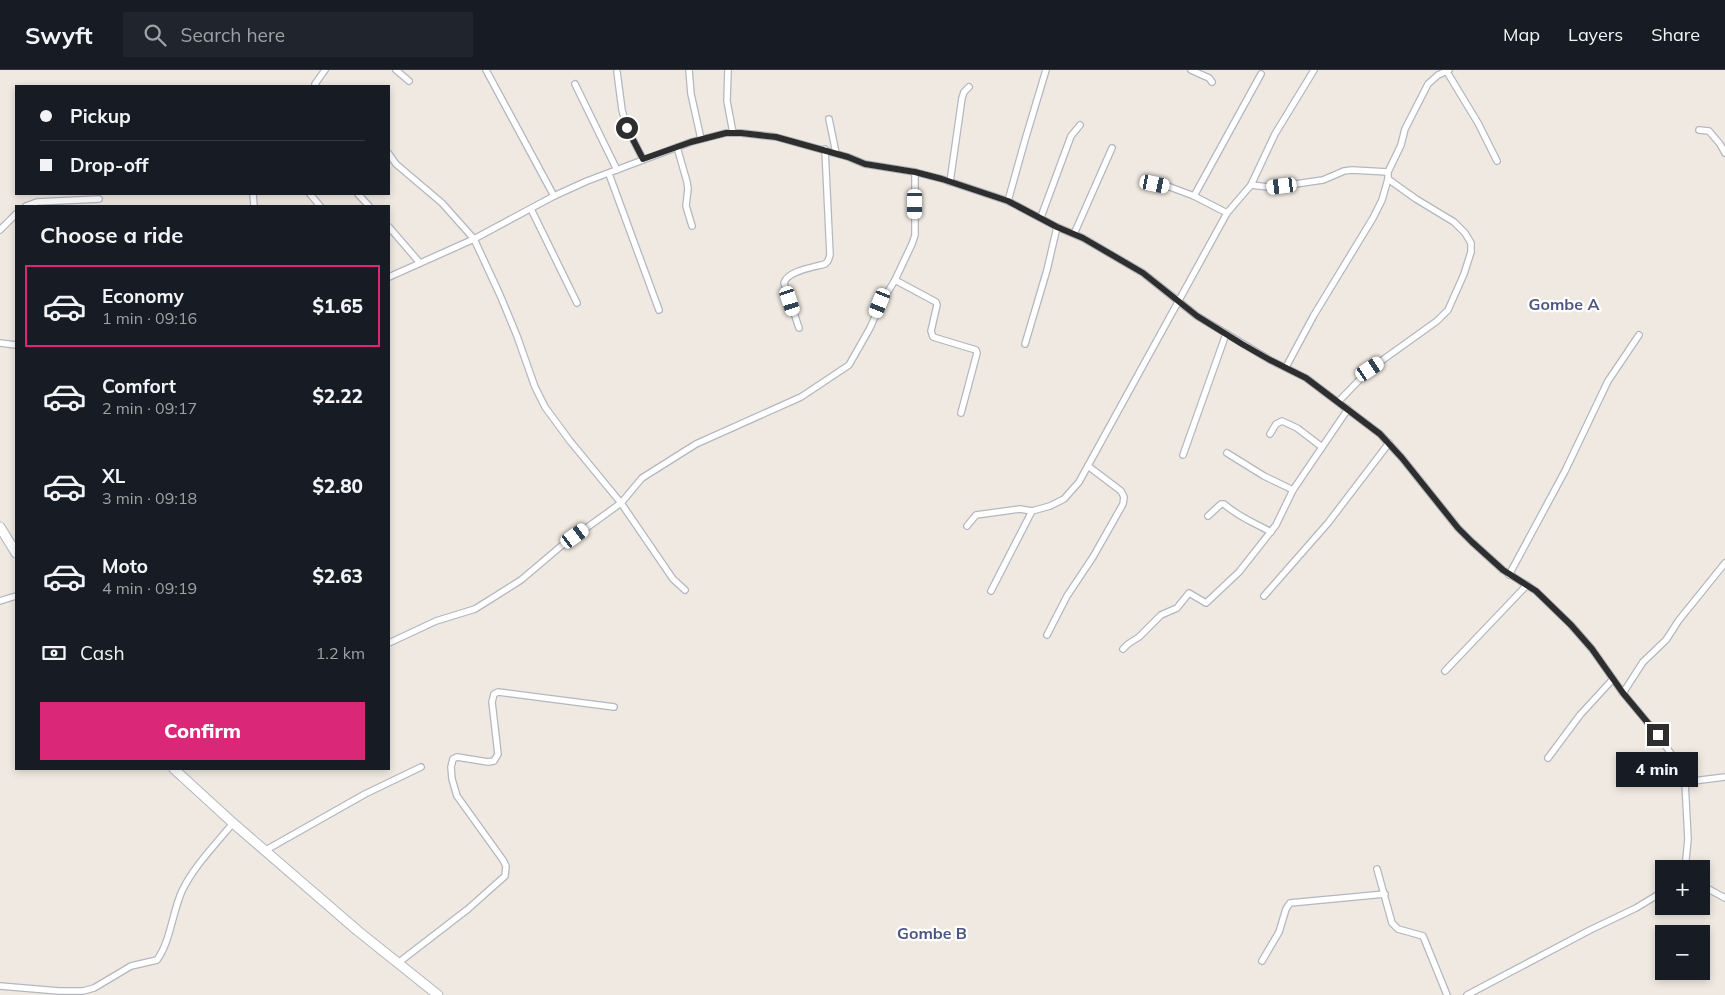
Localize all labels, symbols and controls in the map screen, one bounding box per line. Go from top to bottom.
search box [123,12,473,57]
text: Swyft [25,20,93,50]
icon: search [141,21,169,49]
text: Search here [181,23,285,47]
text: Map [1503,23,1540,46]
text: Layers [1568,23,1623,46]
text: Share [1651,23,1700,46]
text: Pickup [70,104,131,128]
route start [616,117,638,139]
text: Drop-off [70,153,148,177]
car [1138,174,1171,194]
car [1266,177,1297,195]
car [907,189,922,219]
text: Choose a ride [40,221,183,249]
icon: car [42,284,87,329]
text: Economy [102,284,184,308]
car [778,284,801,318]
car [867,286,892,320]
text: $1.65 [312,294,363,318]
district label: Gombe A [1529,294,1599,314]
text: 1 min · 09:16 [102,308,197,328]
car [1353,354,1386,384]
icon: car [42,374,87,419]
text: Comfort [102,374,176,398]
text: $2.22 [312,384,363,408]
text: 2 min · 09:17 [102,398,197,418]
icon: car [42,464,87,509]
text: XL [102,464,125,488]
text: $2.80 [312,474,363,498]
text: 3 min · 09:18 [102,488,197,508]
car [558,521,591,551]
icon: car [42,554,87,599]
text: Moto [102,554,148,578]
text: $2.63 [312,564,363,588]
text: 4 min · 09:19 [102,578,197,598]
icon: cash [40,639,68,667]
text: Cash [80,641,125,665]
text: 1.2 km [316,643,365,663]
button: Confirm [40,702,365,760]
route end [1647,724,1669,746]
callout: 4 min [1617,752,1699,788]
text: 4 min [1636,759,1678,779]
map controls [1655,860,1710,980]
button: + [1655,860,1710,915]
district label: Gombe B [897,923,967,943]
button: − [1655,925,1710,980]

